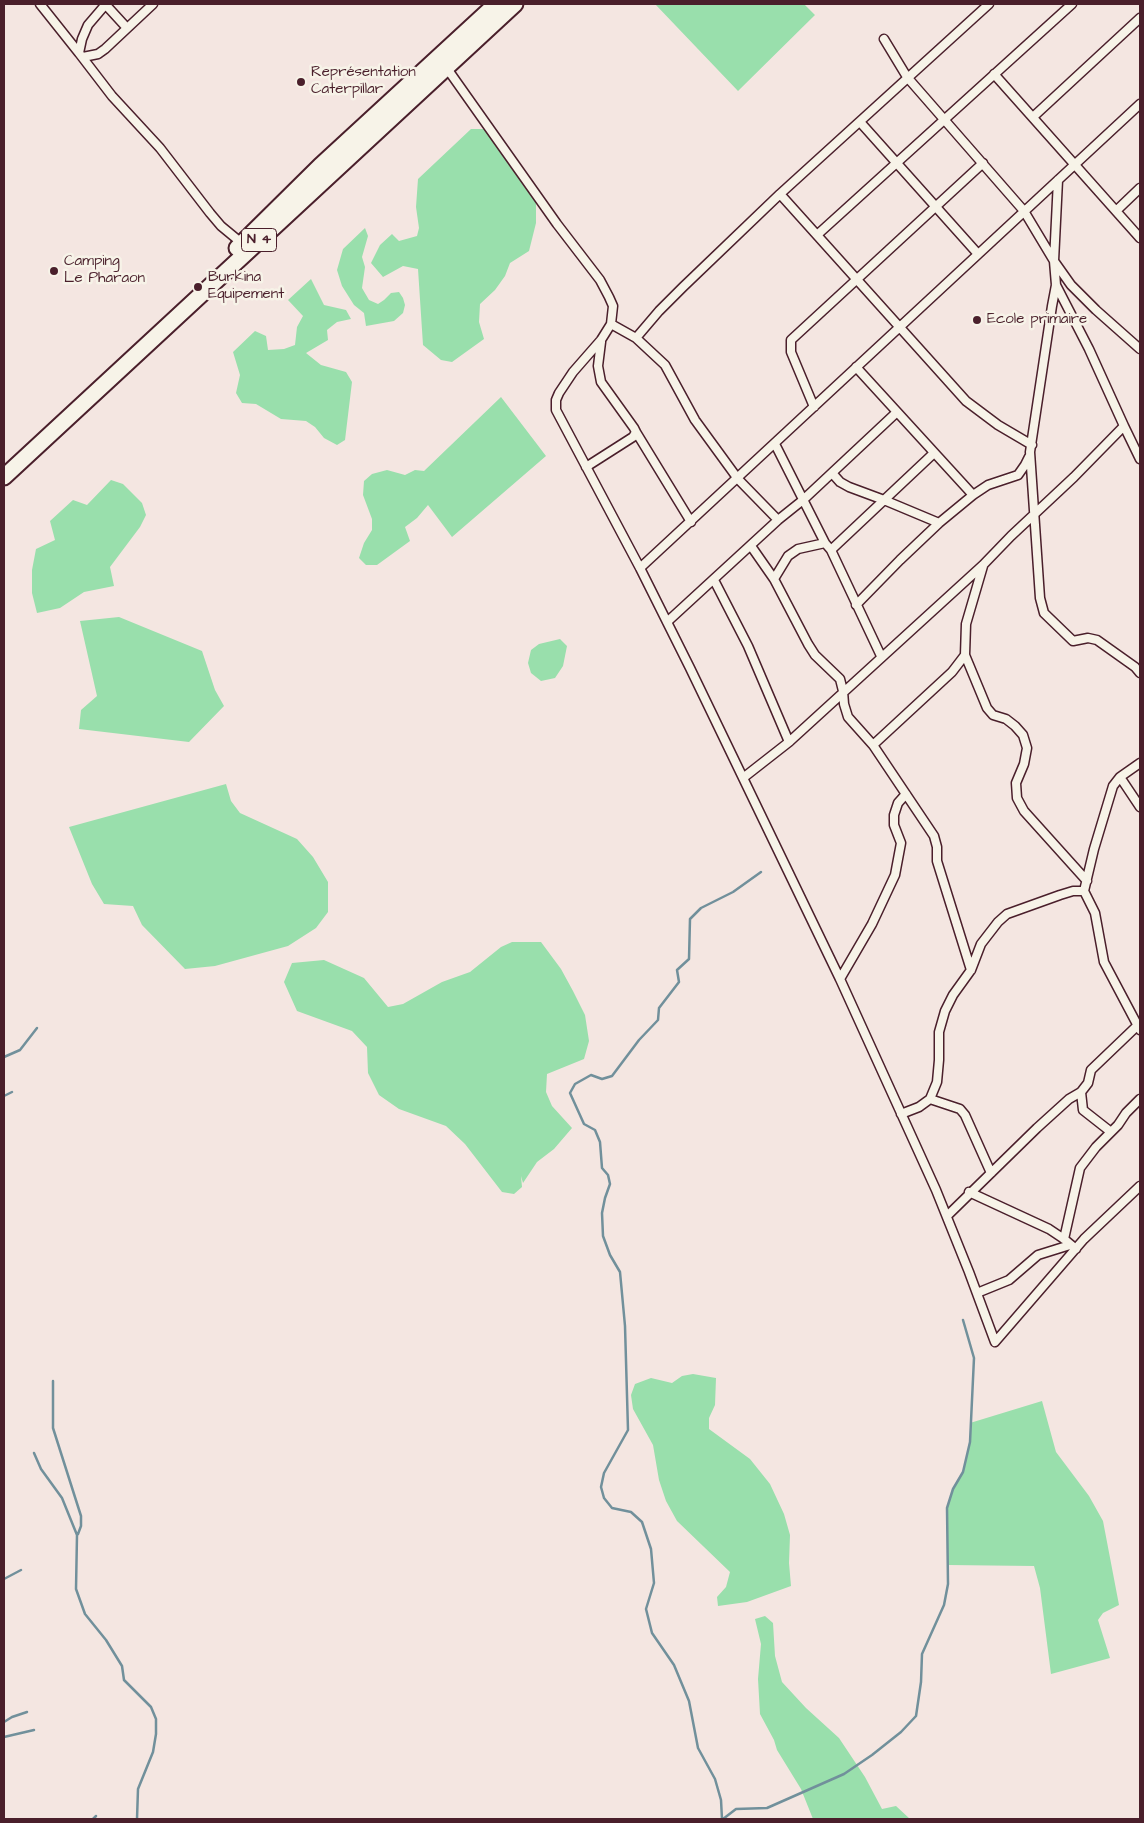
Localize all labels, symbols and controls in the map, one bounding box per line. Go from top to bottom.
place label: Représentation Caterpillar [311,64,416,99]
marker: Représentation Caterpillar [295,76,307,88]
road number: N 4 [242,228,276,252]
place label: Camping Le Pharaon [64,253,145,288]
marker: Camping Le Pharaon [48,265,60,277]
place label: Burkina Equipement [208,269,284,304]
marker: Burkina Equipement [192,281,204,293]
place label: Ecole primaire [987,311,1087,329]
marker: Ecole primaire [971,314,983,326]

